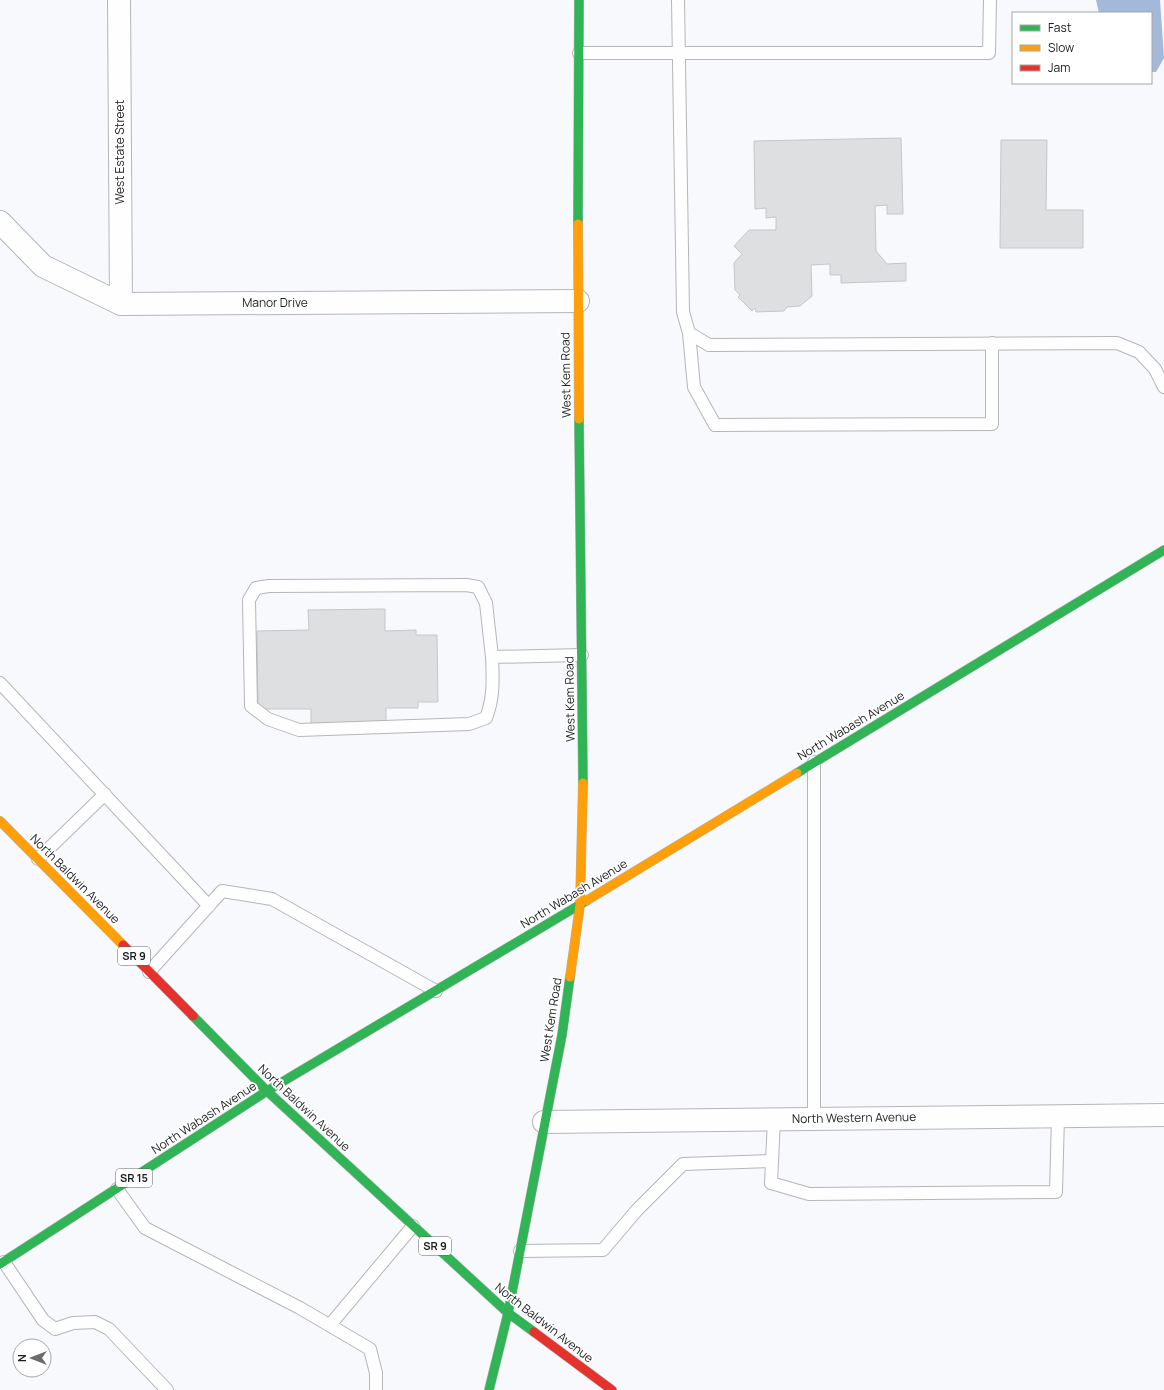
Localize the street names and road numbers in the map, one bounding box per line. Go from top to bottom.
street label: West Estate Street [111,99,128,204]
street label: Manor Drive [242,294,308,311]
street label: West Kem Road [556,332,575,418]
street label: West Kem Road [560,656,579,742]
street label: North Wabash Avenue [794,687,907,764]
street label: North Baldwin Avenue [27,830,124,927]
street label: North Wabash Avenue [517,855,630,932]
road number: SR 9 [118,947,150,965]
street label: West Kem Road [535,976,566,1063]
street label: North Baldwin Avenue [254,1060,354,1155]
street label: North Wabash Avenue [148,1077,260,1158]
street label: North Western Avenue [792,1108,916,1127]
road number: SR 15 [116,1169,152,1187]
road number: SR 9 [419,1237,451,1255]
street label: North Baldwin Avenue [492,1279,597,1366]

